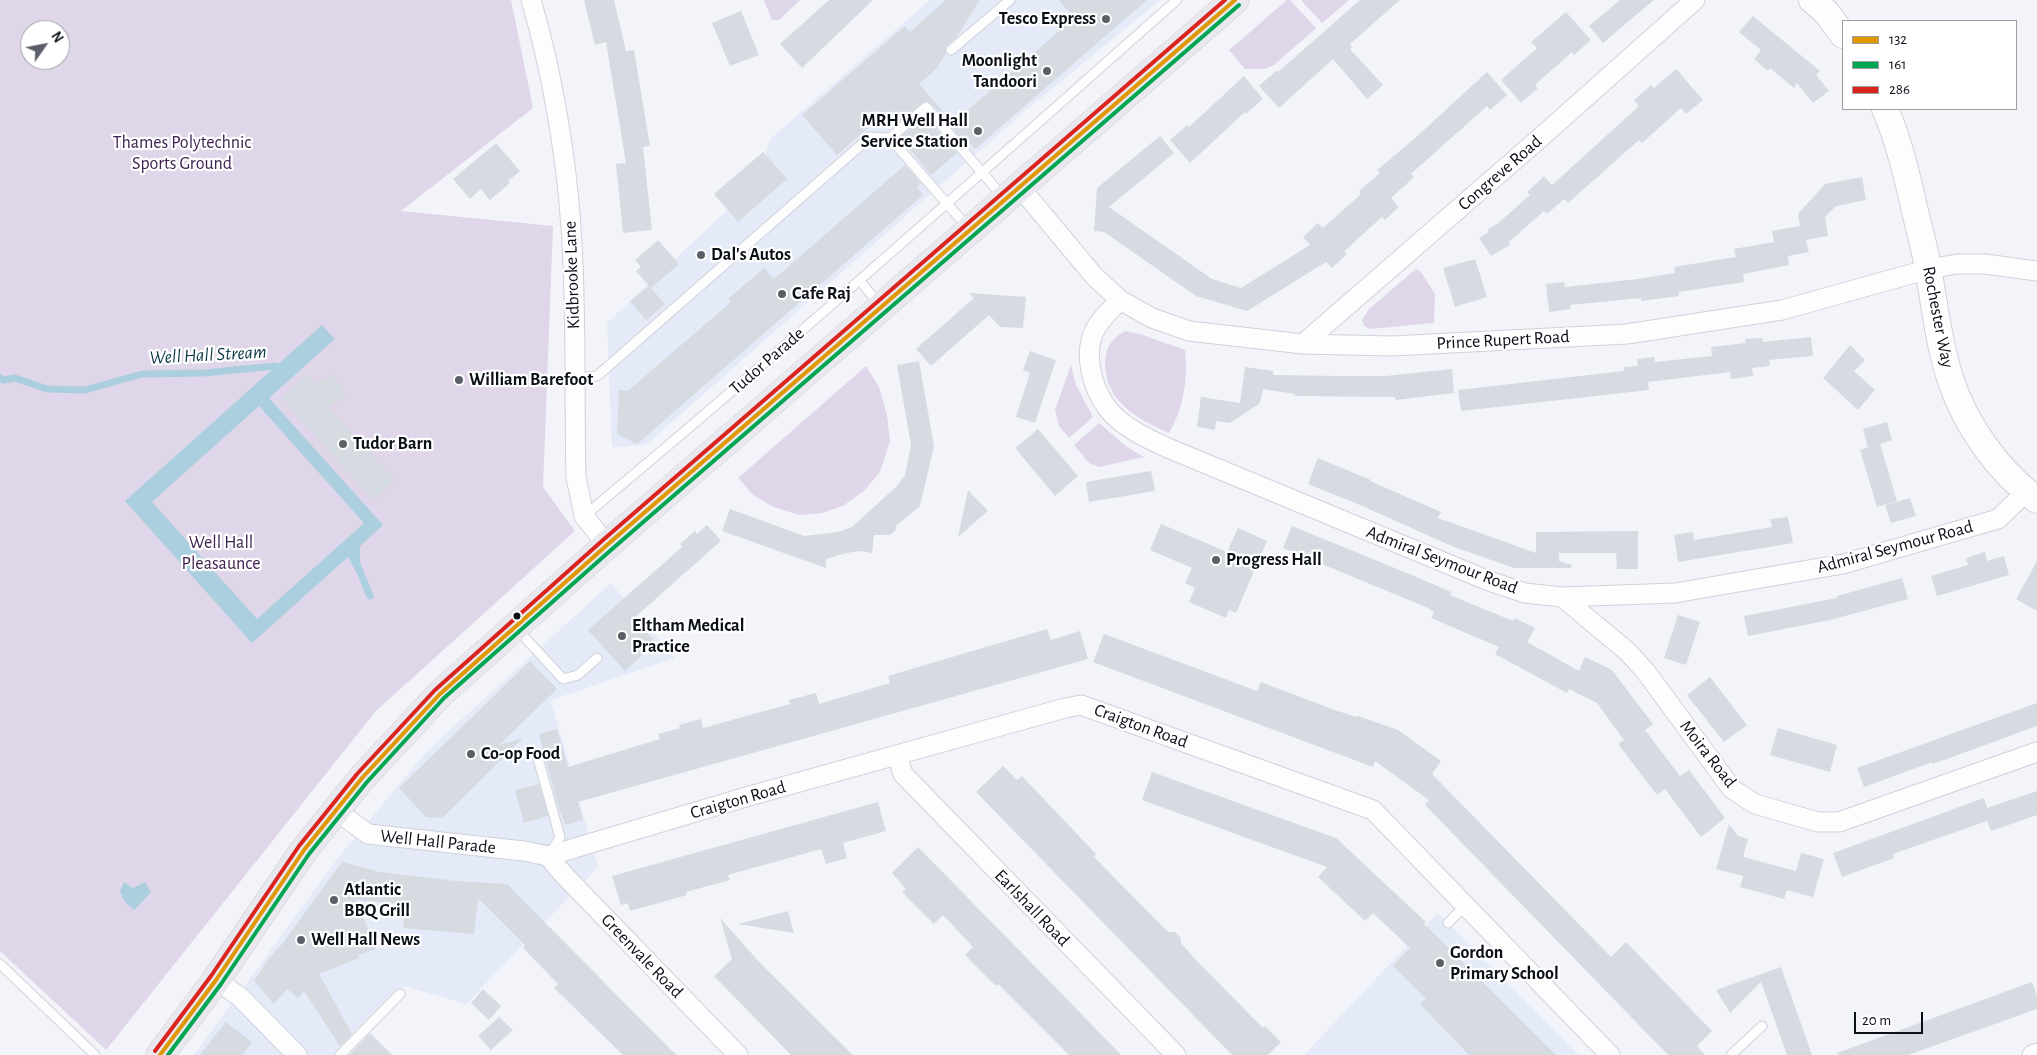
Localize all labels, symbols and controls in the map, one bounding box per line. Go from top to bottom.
place label: Tesco Express [999,8,1096,30]
marker: Tesco Express [1100,13,1112,25]
north arrow [20,20,70,70]
legend [1842,20,2017,110]
text: N [48,29,65,45]
text: 132 [1889,32,1907,47]
place label: Moonlight Tandoori [962,50,1037,92]
text: 161 [1889,57,1906,72]
marker: Moonlight Tandoori [1041,65,1053,77]
text: 286 [1889,82,1910,97]
place label: MRH Well Hall Service Station [861,110,968,152]
marker: MRH Well Hall Service Station [972,125,984,137]
street label: Congreve Road [1454,131,1546,215]
park label: Thames Polytechnic Sports Ground [113,132,251,174]
street label: Kidbrooke Lane [559,220,585,330]
place label: Dal's Autos [711,244,791,266]
marker: Dal's Autos [695,249,707,261]
street label: Rochester Way [1918,264,1958,370]
place label: Cafe Raj [792,283,851,305]
marker: Cafe Raj [776,288,788,300]
street label: Tudor Parade [725,323,809,399]
street label: Prince Rupert Road [1436,326,1570,354]
water label: Well Hall Stream [149,341,267,369]
place label: William Barefoot [469,369,593,391]
marker: William Barefoot [453,374,465,386]
place label: Tudor Barn [353,433,432,455]
marker: Tudor Barn [337,438,349,450]
street label: Admiral Seymour Road [1815,516,1975,578]
street label: Admiral Seymour Road [1363,521,1521,599]
park label: Well Hall Pleasaunce [182,532,260,574]
place label: Progress Hall [1226,549,1322,571]
marker: Progress Hall [1210,554,1222,566]
unlabelled marker [512,611,522,621]
place label: Eltham Medical Practice [632,615,744,658]
marker: Eltham Medical Practice [616,630,628,642]
street label: Craigton Road [1091,699,1191,753]
street label: Moira Road [1675,716,1741,792]
place label: Co-op Food [481,743,560,765]
marker: Co-op Food [465,748,477,760]
street label: Craigton Road [688,776,788,824]
street label: Well Hall Parade [379,825,497,859]
street label: Earlshall Road [990,865,1074,951]
place label: Atlantic BBQ Grill [344,879,410,922]
marker: Atlantic BBQ Grill [328,894,340,906]
street label: Greenvale Road [596,909,688,1003]
place label: Well Hall News [311,929,420,951]
marker: Well Hall News [295,934,307,946]
place label: Gordon Primary School [1450,942,1559,984]
marker: Gordon Primary School [1434,957,1446,969]
scale bar [1857,1002,1926,1034]
text: 20 m [1862,1013,1891,1028]

